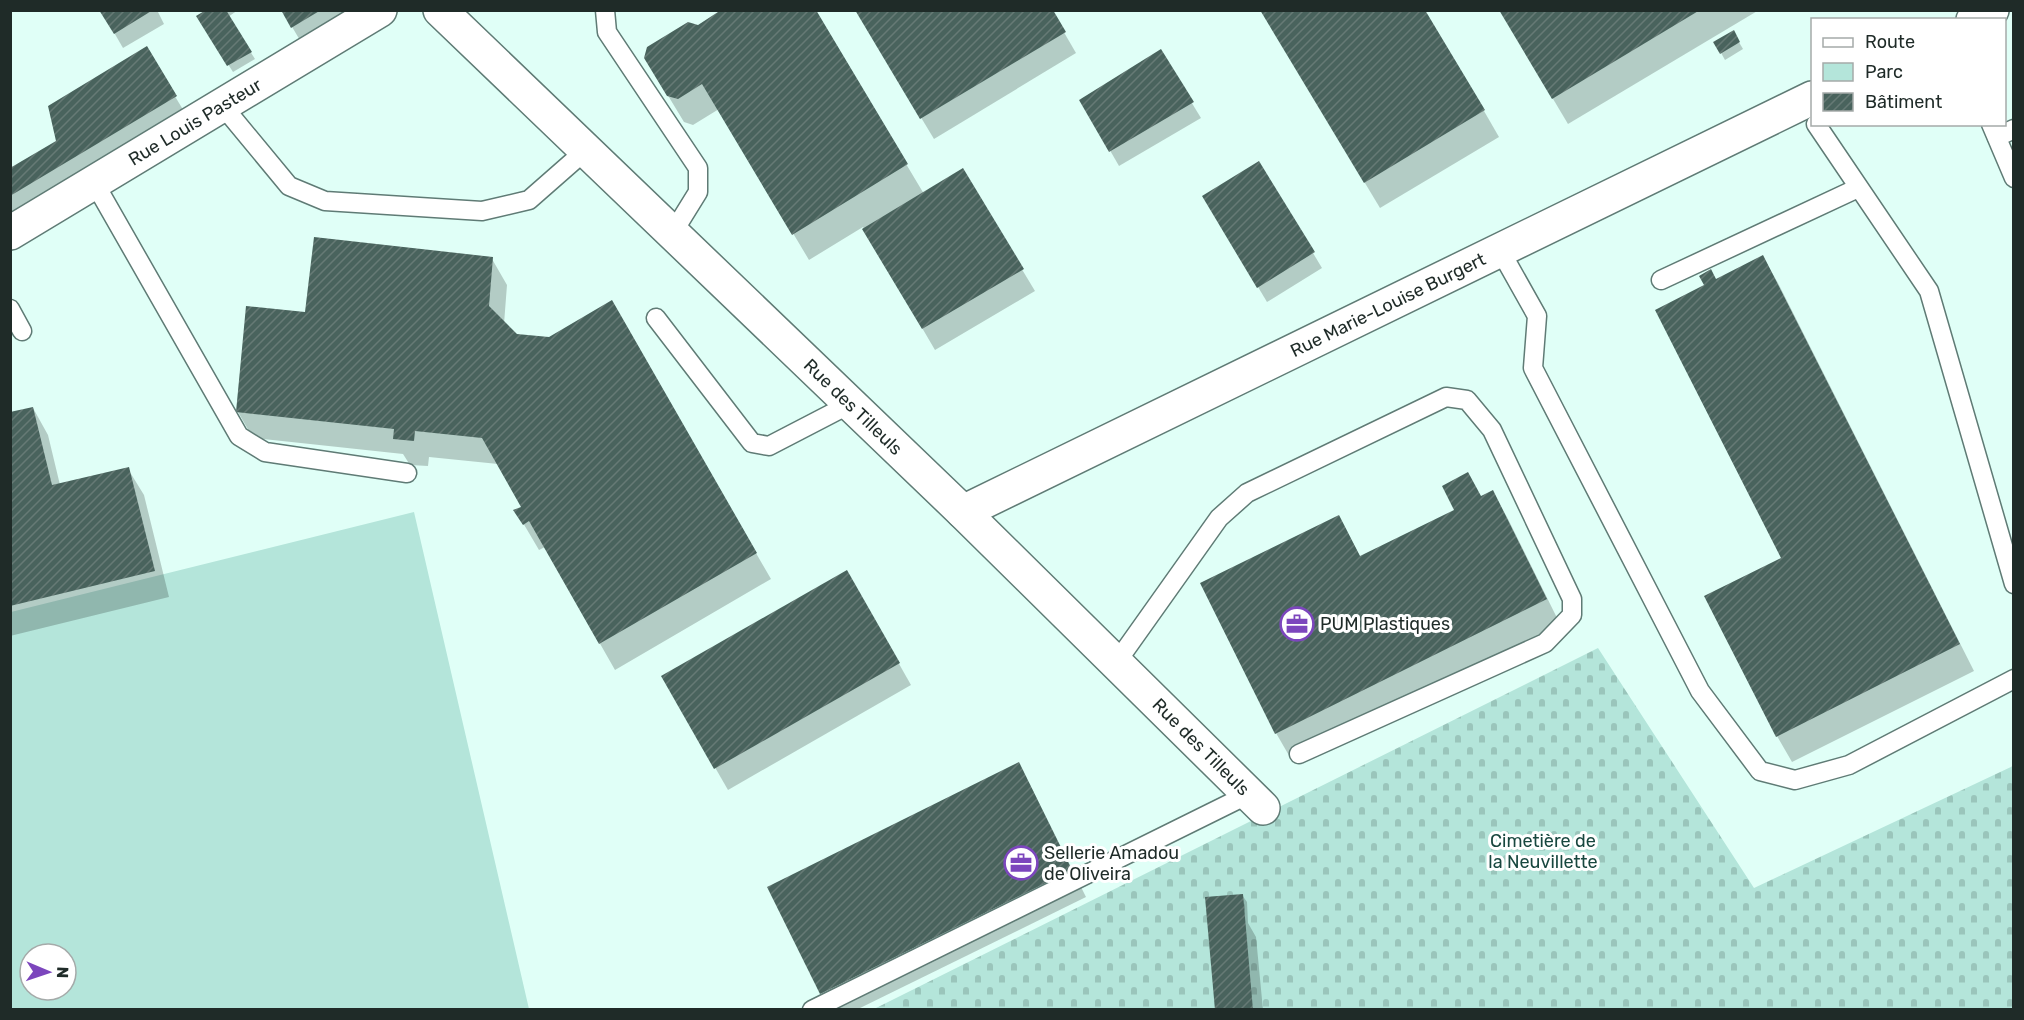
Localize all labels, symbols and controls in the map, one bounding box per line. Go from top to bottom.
legend [1811,18,2006,126]
text: Route [1865,31,1915,53]
text: Parc [1865,61,1903,83]
street label: Rue Louis Pasteur [124,73,266,170]
text: Bâtiment [1865,91,1942,113]
street label: Rue Marie-Louise Burgert [1287,248,1489,362]
street label: Rue des Tilleuls [799,354,907,460]
office icon: PUM Plastiques [1279,606,1315,642]
place label: PUM Plastiques [1320,613,1450,635]
street label: Rue des Tilleuls [1148,694,1254,800]
park label: Cimetière de la Neuvillette [1488,830,1598,873]
place label: Sellerie Amadou de Oliveira [1044,842,1179,885]
office icon: Sellerie Amadou de Oliveira [1003,845,1039,881]
north arrow [18,942,78,1002]
text: N [53,966,72,979]

